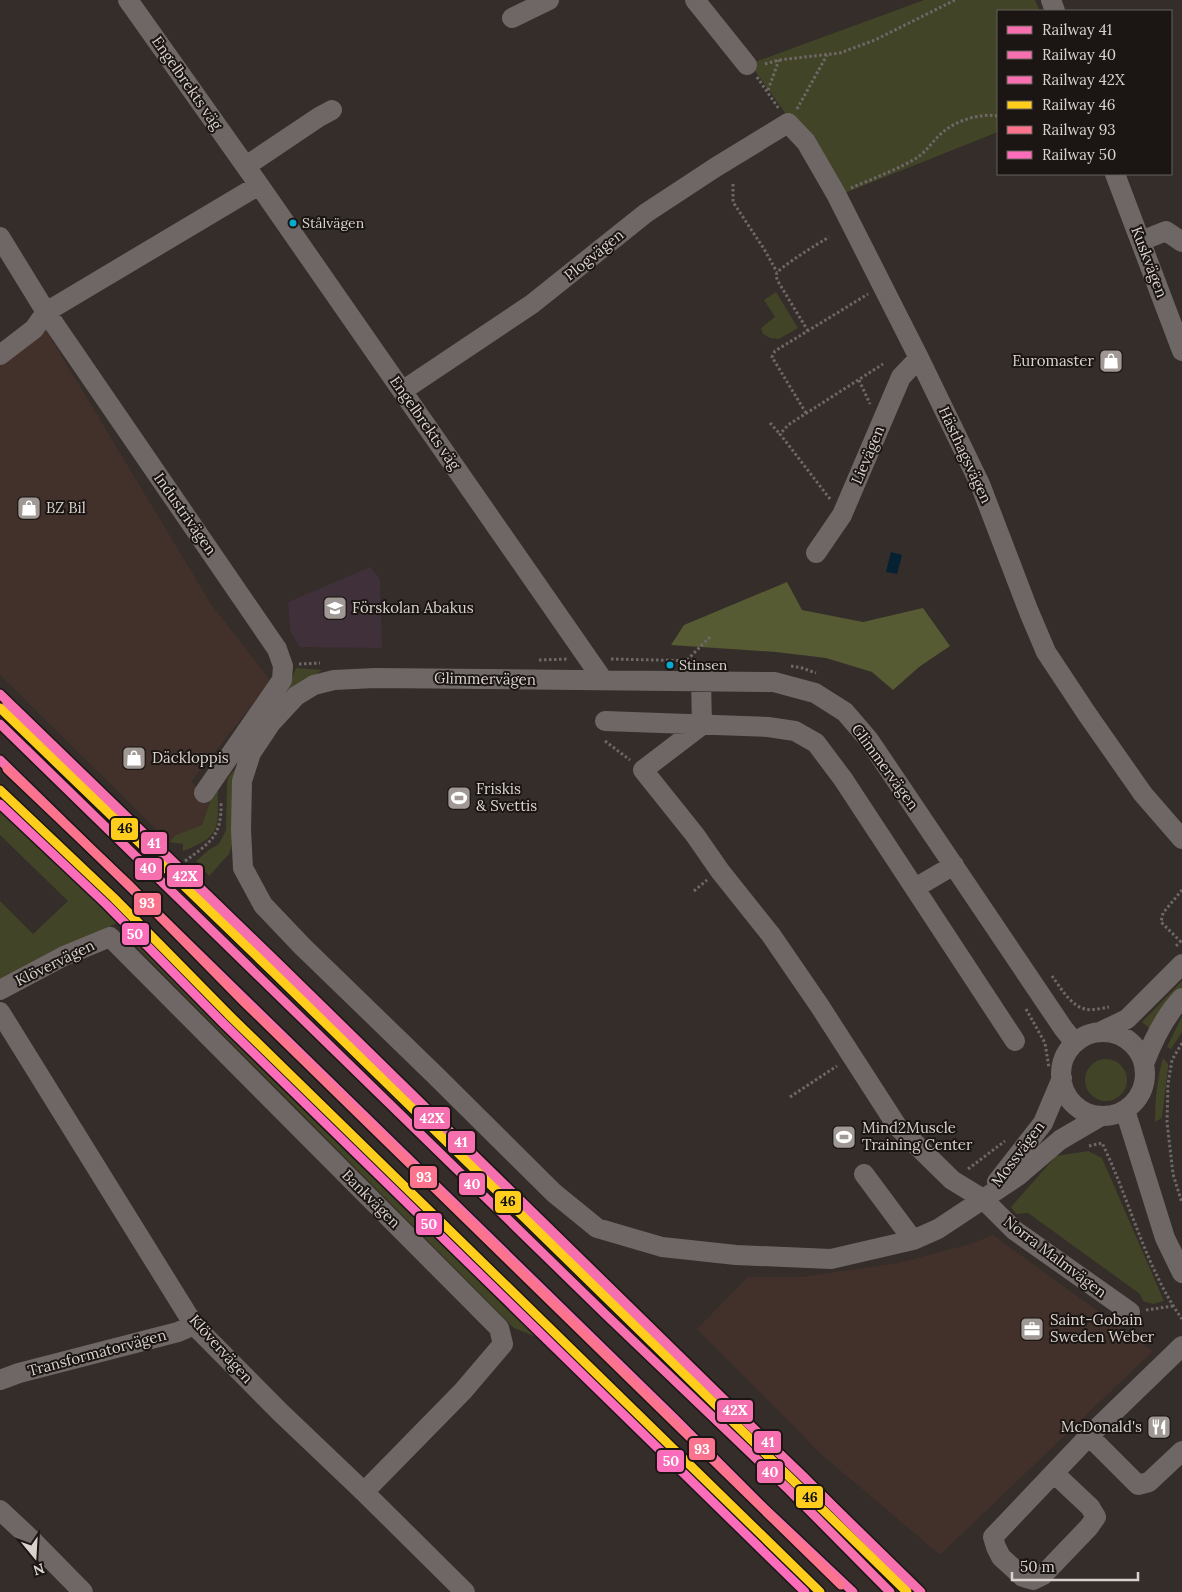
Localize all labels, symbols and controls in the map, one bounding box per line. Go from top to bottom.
legend [997,10,1172,175]
text: Railway 41 [1042,20,1112,39]
street label: Engelbrekts väg [148,32,227,134]
text: Railway 40 [1042,45,1116,64]
text: Railway 42X [1042,70,1125,89]
text: Railway 46 [1042,95,1116,114]
text: Railway 93 [1042,120,1116,139]
text: Railway 50 [1042,145,1116,164]
place label: Stålvägen [302,214,365,232]
marker: Stålvägen [288,218,298,228]
street label: Kuskvägen [1127,224,1172,300]
street label: Plogvägen [560,225,627,284]
shop icon: Euromaster [1098,348,1124,374]
place label: Euromaster [1012,351,1095,370]
street label: Engelbrekts väg [386,372,465,474]
street label: Hästhagsvägen [935,403,996,506]
street label: Lievägen [847,423,888,487]
street label: Industrivägen [150,469,221,558]
shop icon: BZ Bil [16,495,42,521]
place label: BZ Bil [46,498,86,517]
school or university icon: Förskolan Abakus [322,595,348,621]
place label: Förskolan Abakus [352,598,474,617]
place label: Stinsen [679,656,728,674]
marker: Stinsen [665,660,675,670]
street label: Glimmervägen [434,668,536,689]
street label: Glimmervägen [848,720,923,814]
shop icon: Däckloppis [121,745,147,771]
place label: Däckloppis [152,748,229,767]
place label: Friskis & Svettis [476,779,537,815]
sports icon: Friskis & Svettis [446,785,472,811]
line badge: 46 [110,817,139,841]
text: 46 [117,819,133,837]
line badge: 41 [140,831,168,855]
text: 41 [147,834,161,852]
line badge: 40 [134,857,163,881]
text: 40 [140,859,156,877]
line badge: 42X [166,864,204,888]
text: 42X [173,867,198,885]
line badge: 93 [133,892,162,916]
text: 93 [139,894,155,912]
line badge: 50 [121,922,150,946]
text: 50 [127,925,143,943]
street label: Klövervägen [12,935,98,990]
line badge: 42X [413,1106,451,1130]
text: 42X [420,1109,445,1127]
street label: Mossvägen [987,1117,1048,1190]
place label: Mind2Muscle Training Center [862,1118,973,1154]
sports icon: Mind2Muscle Training Center [831,1124,857,1150]
line badge: 41 [447,1130,476,1154]
text: 41 [454,1133,468,1151]
street label: Bankvägen [338,1165,405,1232]
line badge: 93 [409,1165,438,1189]
text: 93 [416,1168,432,1186]
line badge: 40 [458,1172,486,1196]
text: 40 [464,1175,480,1193]
line badge: 46 [494,1190,522,1214]
text: 46 [500,1192,516,1210]
line badge: 50 [415,1212,443,1236]
street label: Norra Malmvägen [1000,1212,1111,1302]
text: 50 [421,1215,437,1233]
street label: Klövervägen [186,1310,257,1387]
place label: Saint-Gobain Sweden Weber [1050,1310,1155,1346]
office icon: Saint-Gobain Sweden Weber [1019,1316,1045,1342]
street label: Transformatorvägen [26,1325,168,1380]
line badge: 42X [716,1399,754,1423]
text: 42X [723,1401,748,1419]
restaurant icon: McDonald's [1146,1414,1172,1440]
place label: McDonald's [1061,1417,1142,1436]
line badge: 41 [753,1430,782,1454]
text: 41 [761,1433,775,1451]
line badge: 93 [688,1437,716,1461]
text: 93 [694,1440,710,1458]
line badge: 50 [656,1449,685,1473]
text: 50 [663,1452,679,1470]
line badge: 40 [756,1460,784,1484]
text: 40 [762,1463,778,1481]
line badge: 46 [795,1485,824,1509]
text: 46 [802,1488,818,1506]
north arrow [10,1532,60,1582]
scale bar [1012,1550,1138,1582]
text: 50 m [1020,1557,1055,1576]
text: N [31,1559,47,1580]

